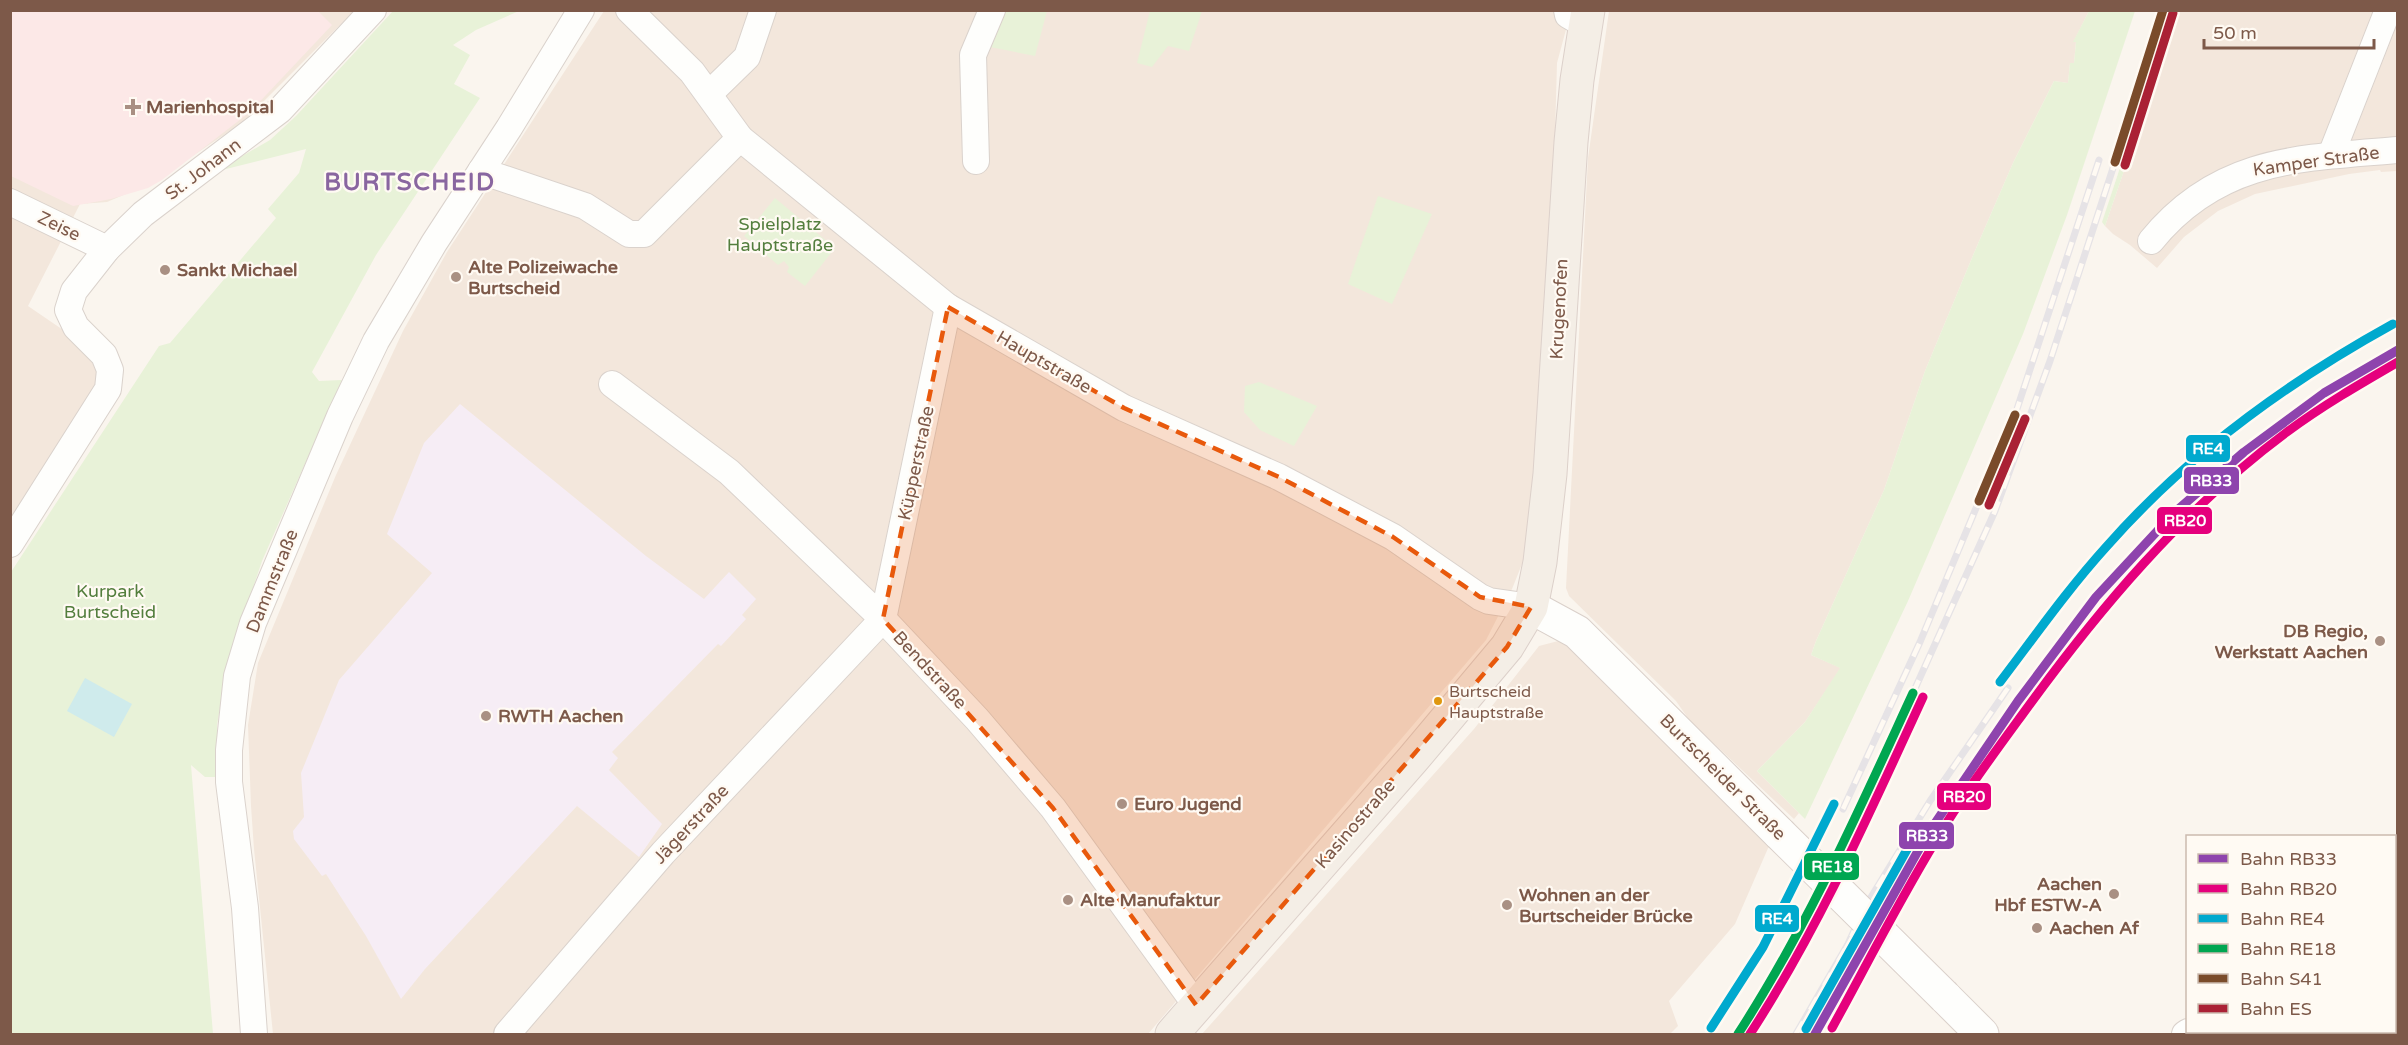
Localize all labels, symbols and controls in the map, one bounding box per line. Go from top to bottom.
scale bar [2204,12,2374,50]
text: 50 m [2213,22,2257,44]
place label: Marienhospital [146,96,274,118]
marker: Marienhospital [124,98,142,116]
street label: St. Johann [161,133,245,205]
street label: Kamper Straße [2251,141,2381,181]
district label: BURTSCHEID [324,168,496,197]
street label: Zeise [34,206,84,246]
park label: Spielplatz Hauptstraße [727,213,833,256]
place label: Alte Polizeiwache Burtscheid [468,256,618,299]
street label: Krugenofen [1545,258,1573,360]
place label: Sankt Michael [177,259,298,281]
marker: Sankt Michael [158,263,172,277]
marker: Alte Polizeiwache Burtscheid [449,270,463,284]
street label: Hauptstraße [992,326,1096,398]
street label: Küpperstraße [893,404,939,522]
line badge: RE4 [2185,434,2231,463]
text: RE4 [2192,439,2224,459]
line badge: RB33 [2183,466,2240,495]
text: RB33 [2190,471,2232,491]
line badge: RB20 [2156,506,2213,535]
text: RB20 [2164,511,2206,531]
street label: Dammstraße [241,526,303,636]
park label: Kurpark Burtscheid [64,580,156,623]
place label: DB Regio, Werkstatt Aachen [2215,620,2368,663]
street label: Bendstraße [888,626,972,714]
marker: DB Regio, Werkstatt Aachen [2373,634,2387,648]
place label: Burtscheid Hauptstraße [1449,682,1544,723]
marker: Burtscheid Hauptstraße [1432,695,1444,707]
place label: RWTH Aachen [498,705,624,727]
marker: RWTH Aachen [479,709,493,723]
street label: Burtscheider Straße [1655,709,1791,845]
street label: Kasinostraße [1310,775,1400,873]
street label: Jägerstraße [649,780,733,868]
line badge: RB20 [1936,782,1992,811]
text: RB20 [1943,787,1985,807]
place label: Euro Jugend [1134,793,1242,815]
marker: Euro Jugend [1115,797,1129,811]
line badge: RB33 [1898,821,1955,850]
text: RB33 [1906,826,1948,846]
legend [2186,835,2396,1033]
text: Bahn RB33 [2240,848,2337,870]
line badge: RE18 [1803,852,1860,881]
text: RE18 [1811,857,1853,877]
place label: Aachen Hbf ESTW-A [1994,873,2102,916]
text: Bahn RB20 [2240,878,2337,900]
place label: Wohnen an der Burtscheider Brücke [1519,884,1693,927]
marker: Aachen Hbf ESTW-A [2107,887,2121,901]
place label: Alte Manufaktur [1080,889,1221,911]
marker: Alte Manufaktur [1061,893,1075,907]
marker: Wohnen an der Burtscheider Brücke [1500,898,1514,912]
line badge: RE4 [1754,904,1800,933]
text: Bahn RE4 [2240,908,2325,930]
text: RE4 [1761,909,1793,929]
place label: Aachen Af [2049,917,2140,939]
marker: Aachen Af [2030,921,2044,935]
text: Bahn RE18 [2240,938,2336,960]
text: Bahn S41 [2240,968,2323,990]
text: Bahn ES [2240,998,2312,1020]

